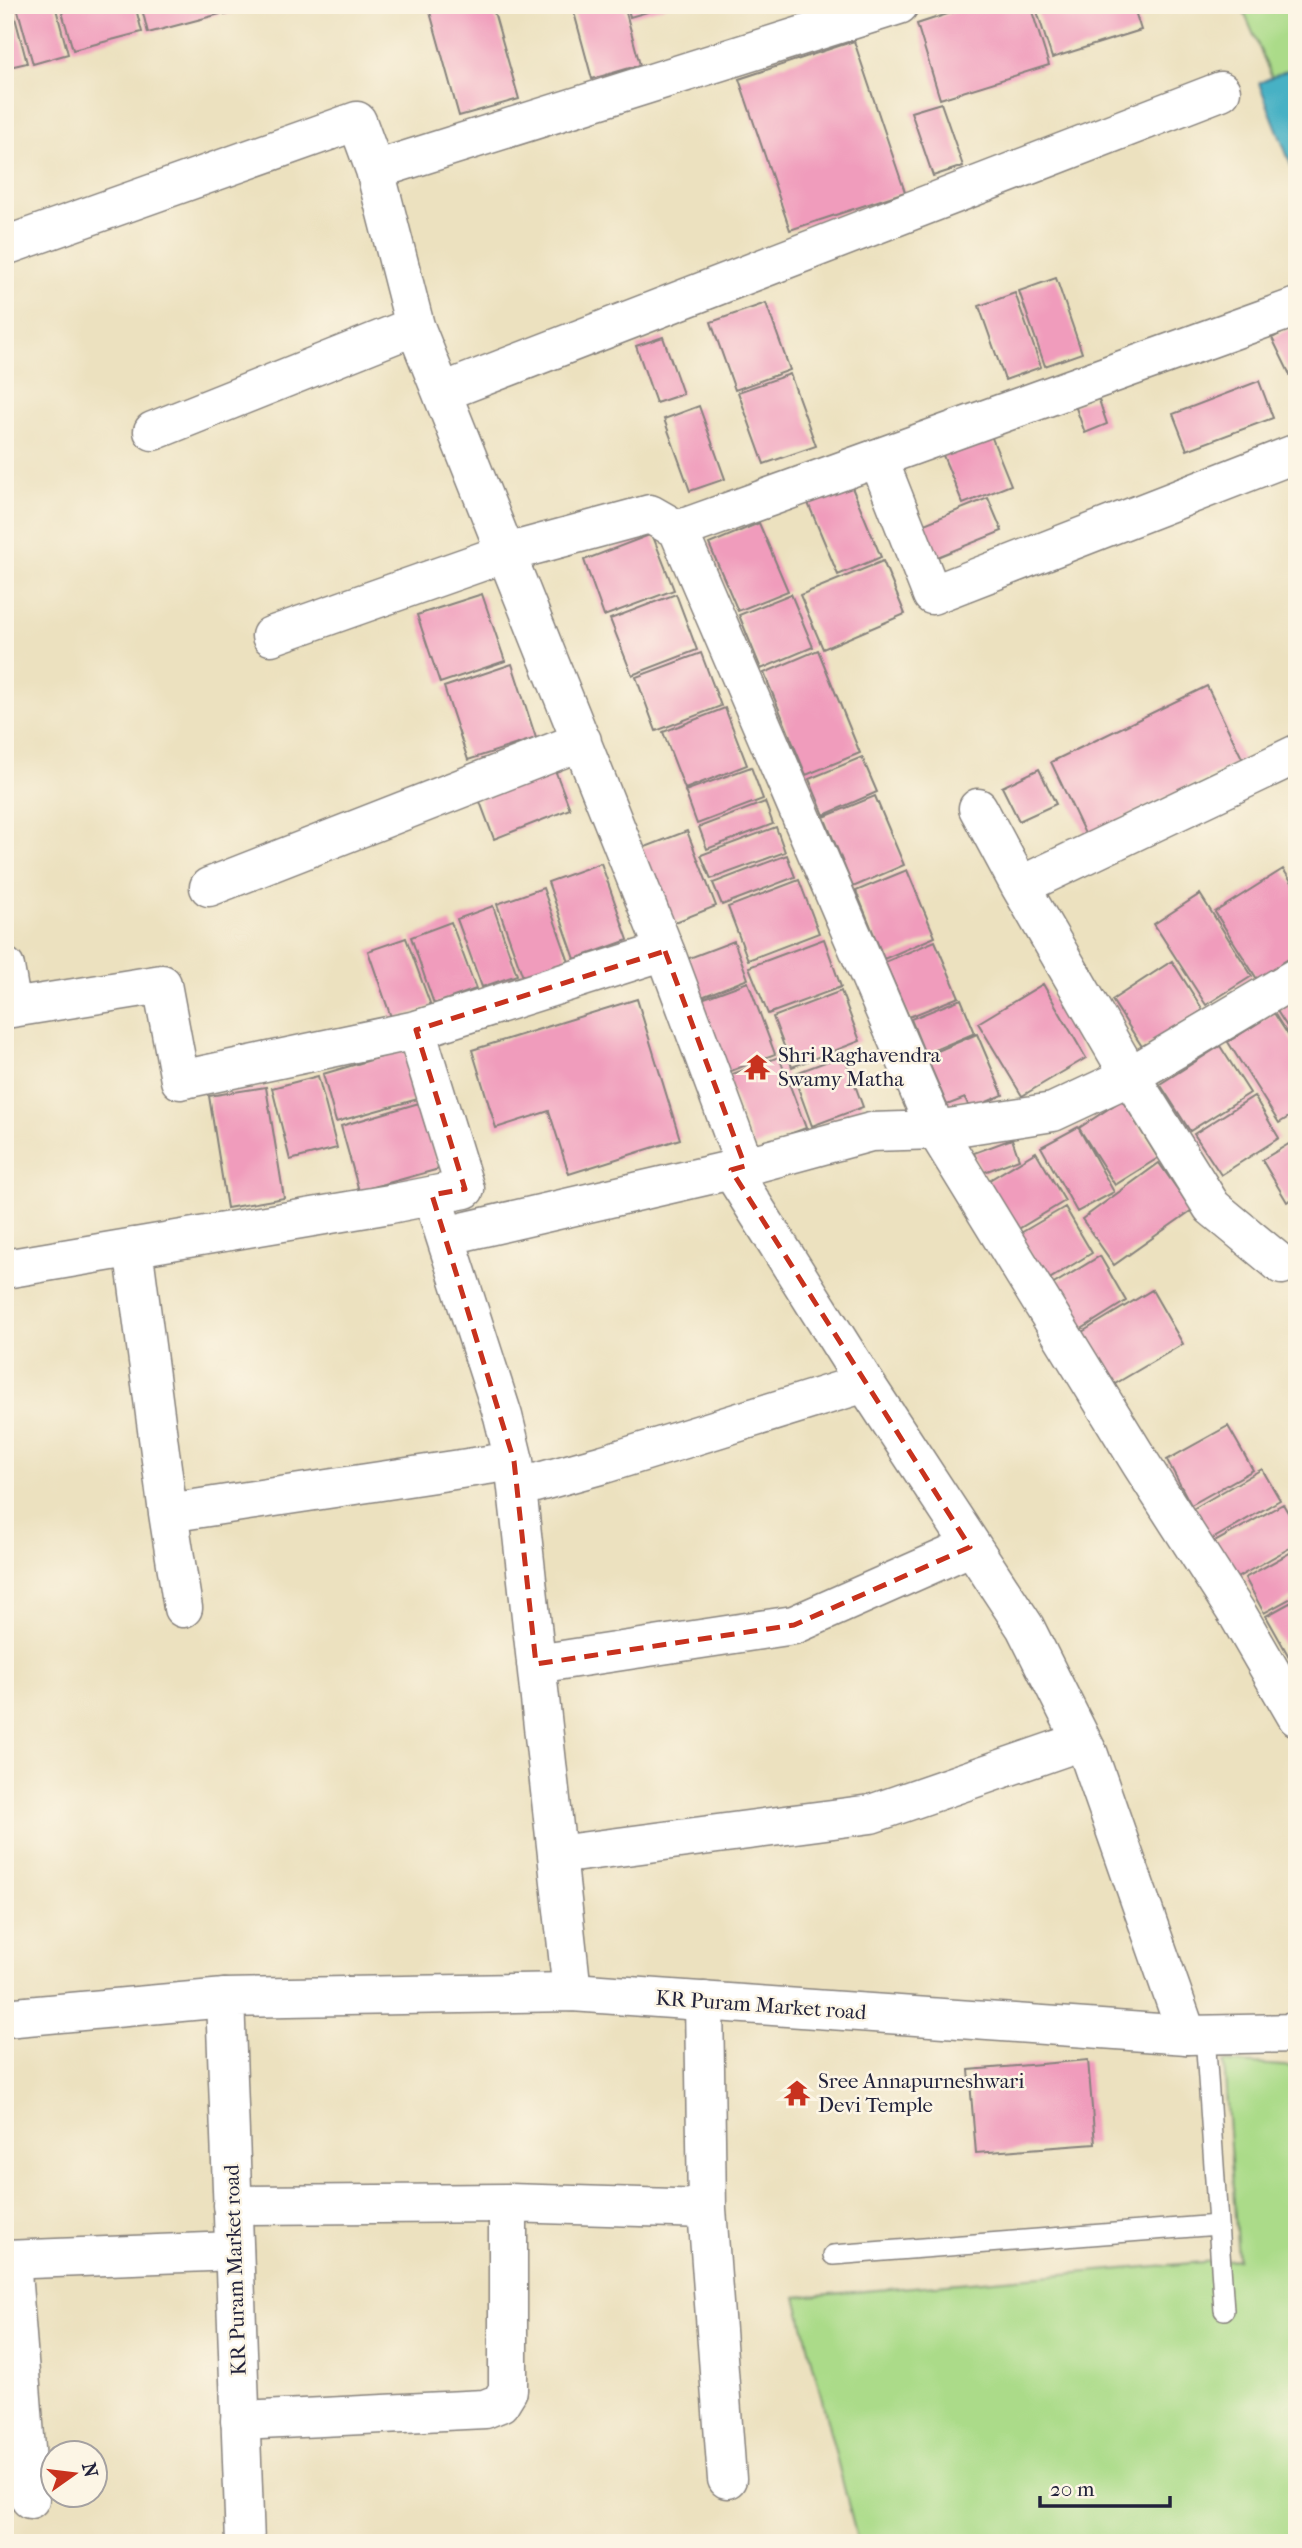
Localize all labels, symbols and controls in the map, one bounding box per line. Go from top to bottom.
place label: Shri Raghavendra Swamy Matha [778,1043,941,1091]
temple icon: Shri Raghavendra Swamy Matha [742,1052,772,1082]
street label: KR Puram Market road [655,1986,868,2024]
place label: Sree Annapurneshwari Devi Temple [818,2069,1024,2117]
temple icon: Sree Annapurneshwari Devi Temple [782,2078,812,2108]
street label: KR Puram Market road [219,2163,251,2376]
north arrow [38,2440,108,2510]
text: N [77,2460,102,2480]
scale bar [1040,2464,1169,2508]
text: 20 m [1050,2477,1095,2501]

